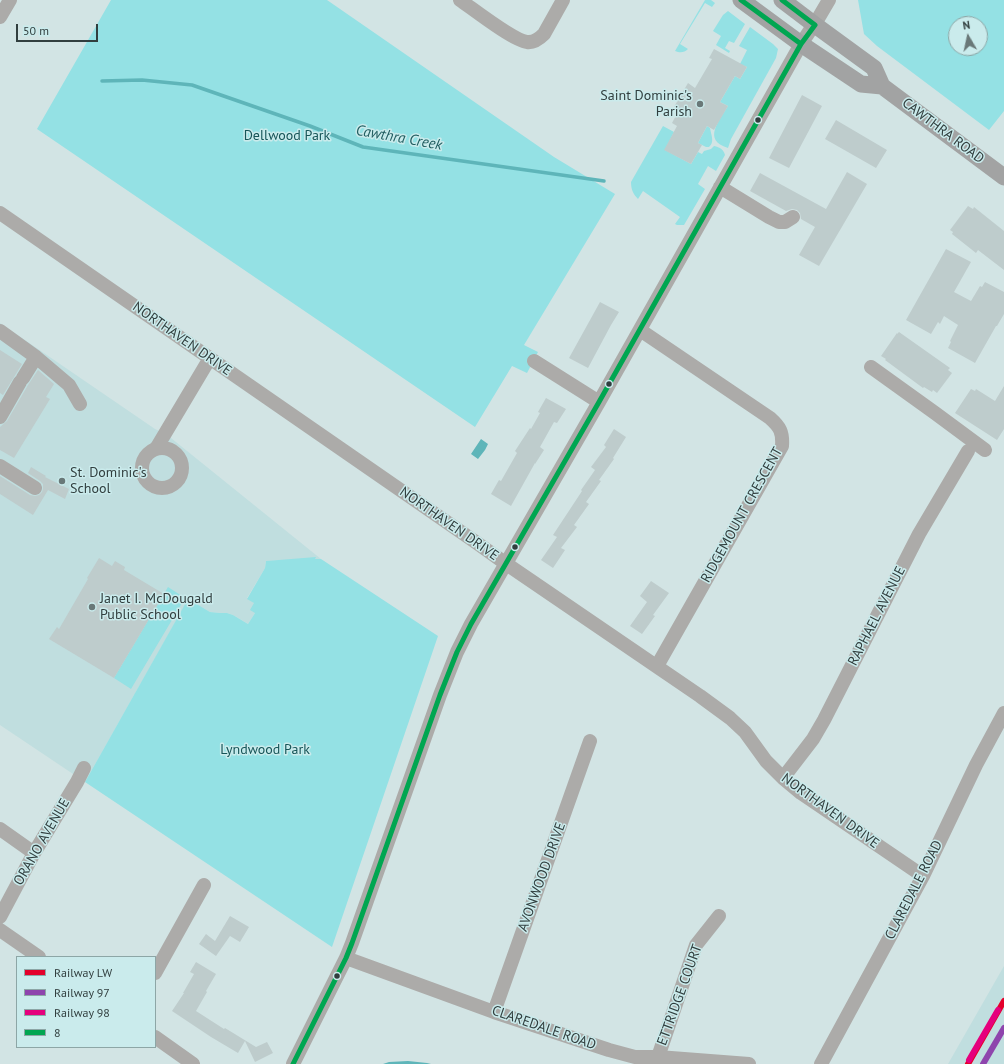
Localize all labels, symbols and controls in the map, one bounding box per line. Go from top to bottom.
scale bar [18,16,100,42]
north arrow [948,16,988,56]
text: N [962,18,971,33]
text: 50 m [23,23,49,38]
place label: Saint Dominic's Parish [600,88,692,120]
street label: CAWTHRA ROAD [899,95,987,167]
marker: Saint Dominic's Parish [695,99,705,109]
unlabelled marker [753,115,763,125]
water label: Cawthra Creek [354,122,444,154]
park label: Dellwood Park [244,128,330,144]
street label: NORTHAVEN DRIVE [129,299,235,379]
unlabelled marker [604,379,614,389]
street label: RIDGEMOUNT CRESCENT [698,444,786,586]
place label: St. Dominic's School [70,465,147,498]
marker: St. Dominic's School [57,476,67,486]
street label: NORTHAVEN DRIVE [396,484,502,564]
unlabelled marker [510,542,520,552]
street label: RAPHAEL AVENUE [845,564,909,668]
place label: Janet I. McDougald Public School [100,591,213,624]
marker: Janet I. McDougald Public School [87,602,97,612]
park label: Lyndwood Park [220,742,310,758]
street label: NORTHAVEN DRIVE [778,770,882,852]
street label: ORANO AVENUE [10,796,74,888]
street label: AVONWOOD DRIVE [515,820,569,934]
street label: CLAREDALE ROAD [882,838,946,942]
street label: ETTRIDGE COURT [654,942,706,1048]
legend [16,956,156,1048]
text: Railway LW [54,965,112,980]
unlabelled marker [332,971,342,981]
text: Railway 97 [54,985,110,1000]
street label: CLAREDALE ROAD [490,1002,598,1054]
text: Railway 98 [54,1005,110,1020]
text: 8 [54,1025,61,1040]

